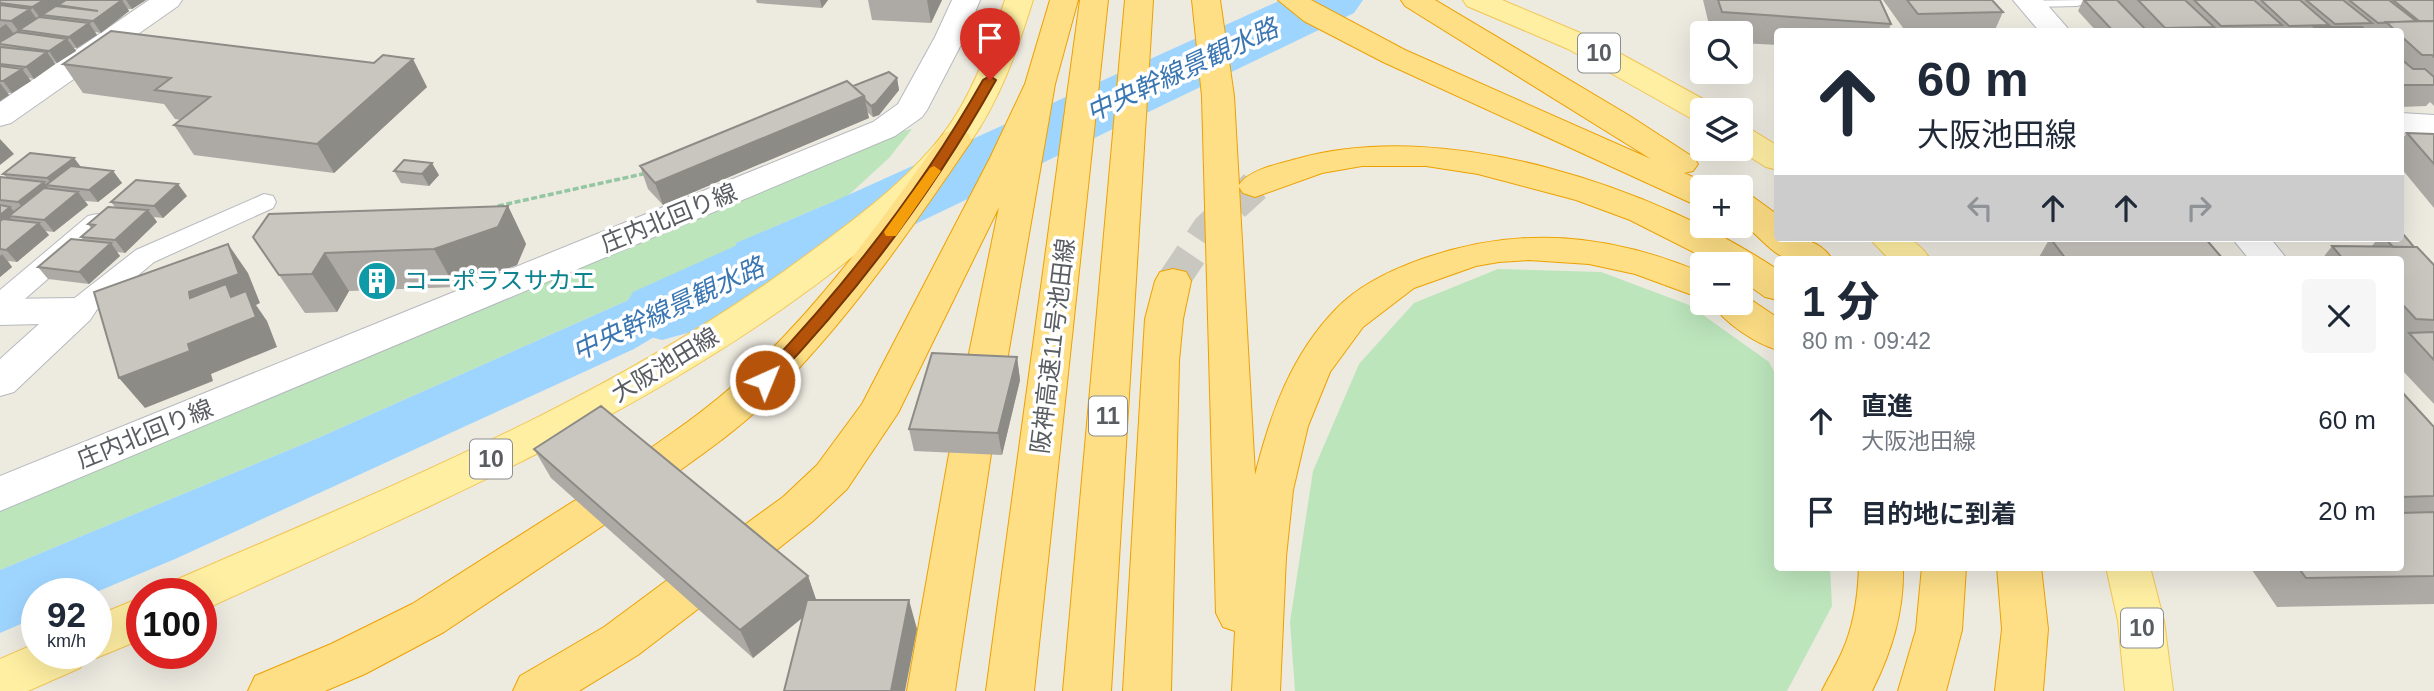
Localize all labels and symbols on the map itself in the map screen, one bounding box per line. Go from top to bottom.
pin [960,8,1020,80]
water label: 中央幹線景観水路 [1081,12,1284,128]
road number: 10 [1578,34,1620,72]
street label: 庄内北回り線 [597,178,741,257]
street label: 阪神高速11号池田線 [1026,237,1079,455]
water label: 中央幹線景観水路 [567,251,770,367]
building icon: コーポラスサカエ [356,260,398,302]
place label: コーポラスサカエ [404,267,596,294]
street label: 大阪池田線 [606,322,723,407]
position arrow [728,343,802,417]
street label: 庄内北回り線 [73,394,217,473]
road number: 11 [1089,396,1127,436]
road number: 10 [470,440,512,478]
speed limit sign: 100 [126,578,217,669]
road number: 10 [2121,608,2163,648]

